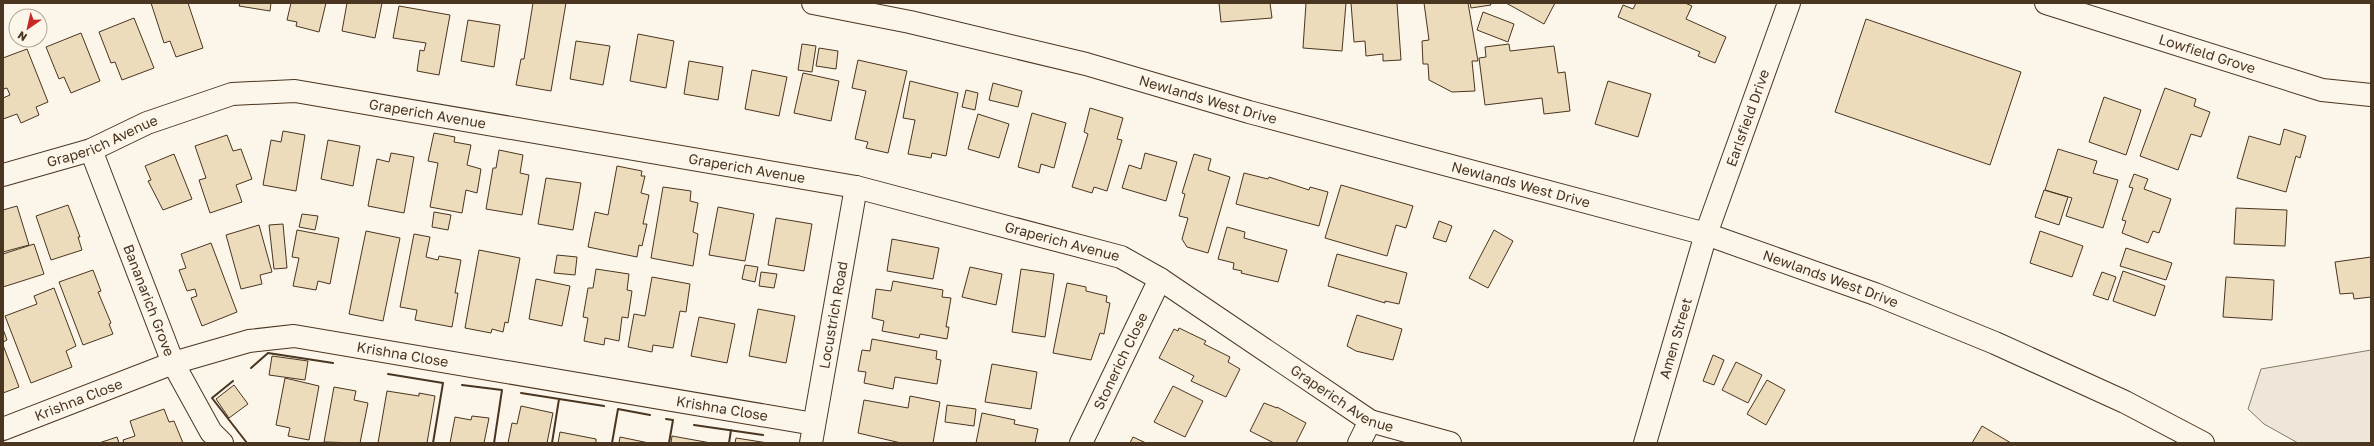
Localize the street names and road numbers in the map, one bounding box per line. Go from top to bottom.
street label: Lowfield Grove [2157,30,2258,77]
street label: Earlsfield Drive [1722,67,1772,169]
street label: Newlands West Drive [1137,71,1279,127]
street label: Graperich Avenue [368,95,487,132]
street label: Graperich Avenue [45,111,160,170]
street label: Graperich Avenue [687,149,807,186]
street label: Newlands West Drive [1450,157,1592,211]
street label: Graperich Avenue [1003,218,1122,264]
street label: Bananarich Grove [120,242,179,358]
street label: Newlands West Drive [1761,246,1901,311]
street label: Locustrich Road [815,260,851,370]
street label: Amen Street [1655,296,1695,381]
street label: Stonerich Close [1089,309,1151,412]
street label: Krishna Close [356,338,450,370]
street label: Graperich Avenue [1287,361,1396,435]
street label: Krishna Close [32,374,125,424]
street label: Krishna Close [675,392,769,424]

